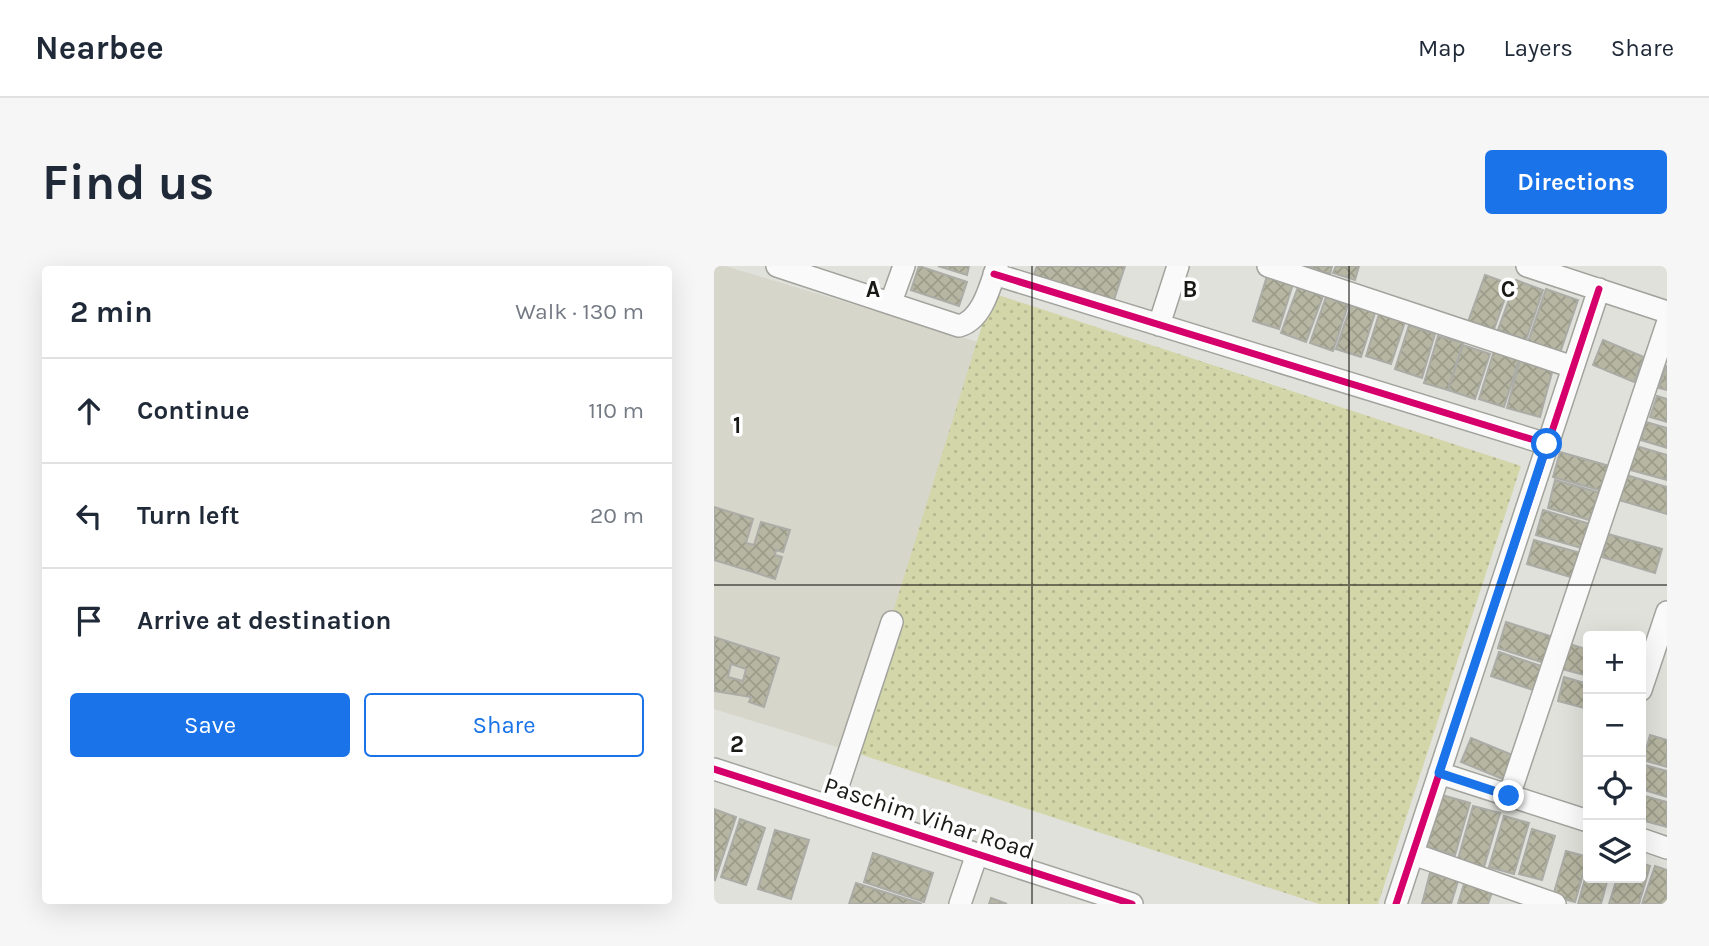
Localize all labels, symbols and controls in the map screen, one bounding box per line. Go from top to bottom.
text: Nearbee [35,29,164,67]
text: Map [1418,34,1466,62]
text: Layers [1504,34,1573,62]
text: Share [1611,34,1674,62]
button: Directions [1485,150,1667,214]
text: Find us [42,154,214,211]
text: A [866,276,880,303]
text: B [1183,276,1197,303]
text: C [1501,276,1515,303]
text: 2 min [70,294,153,330]
text: Walk · 130 m [515,298,644,325]
icon: ahead [70,392,108,430]
text: Continue [137,395,249,426]
text: 110 m [588,397,644,424]
text: 1 [733,412,741,439]
route start [1531,428,1562,459]
icon: left [70,497,108,535]
text: Turn left [137,500,239,531]
text: 20 m [590,502,644,529]
icon: arrive [70,602,108,640]
text: Arrive at destination [137,605,391,636]
map controls [1583,631,1646,883]
button: + [1583,631,1646,694]
button: Save [70,693,350,757]
button: Share [364,693,644,757]
button: − [1583,694,1646,757]
text: 2 [730,731,744,758]
button: locate [1583,757,1646,820]
street label: Paschim Vihar Road [820,771,1038,865]
route end [1493,780,1524,811]
button: layers [1583,820,1646,883]

